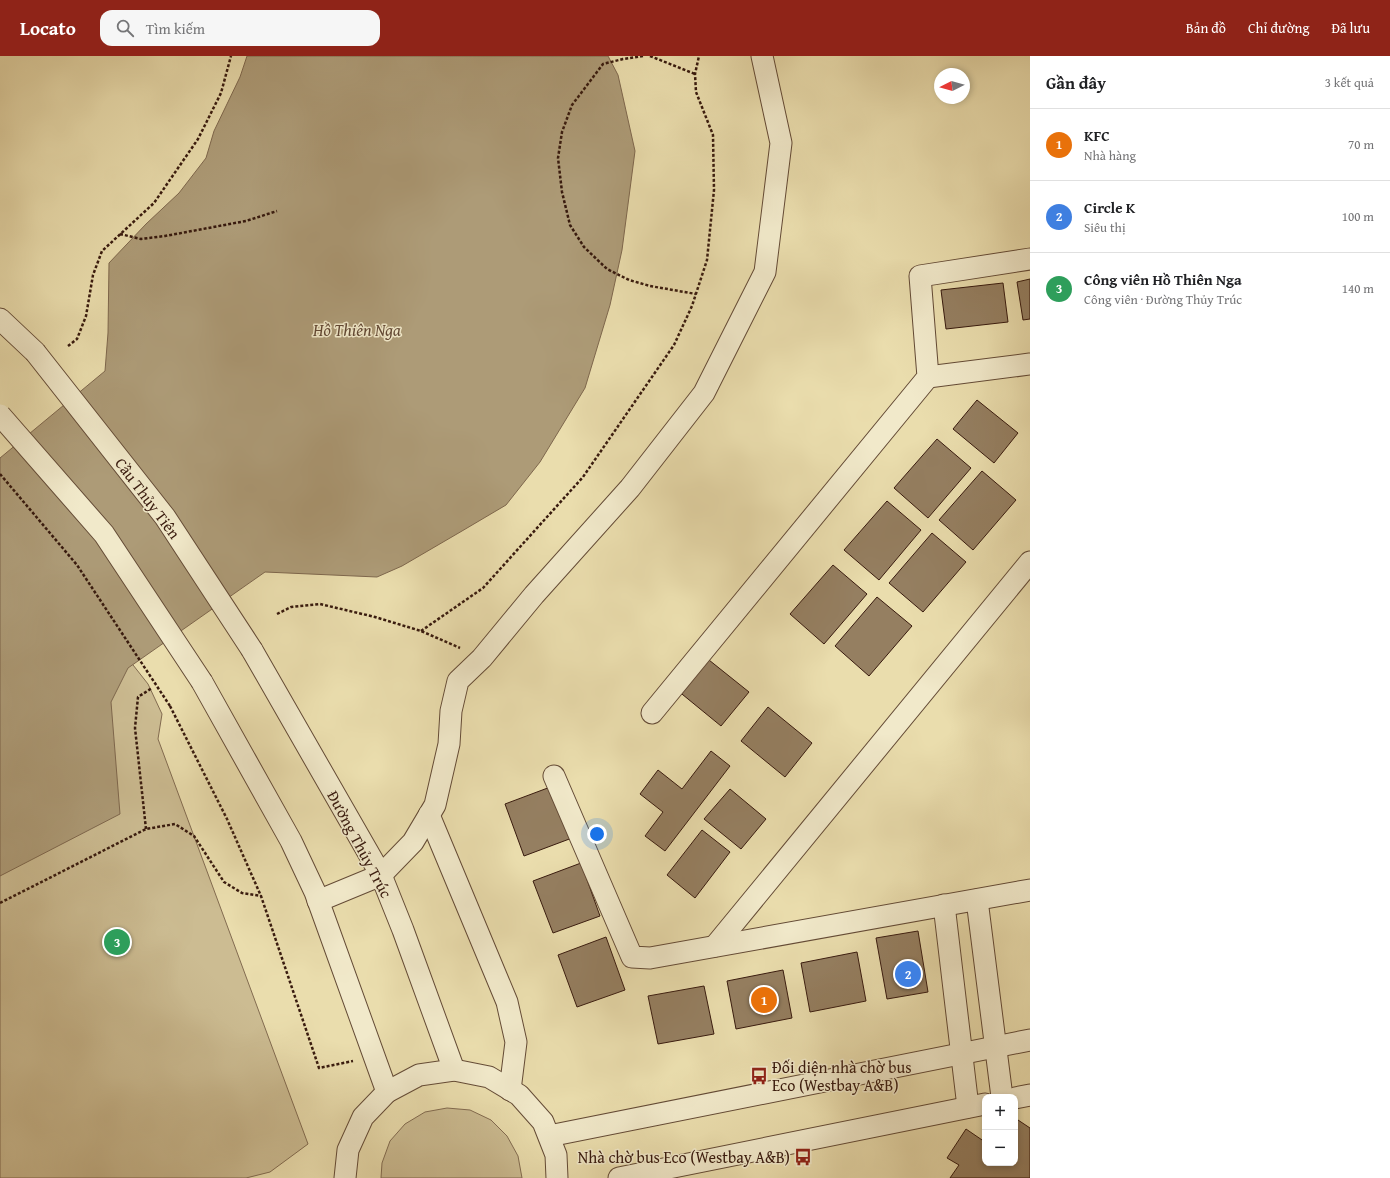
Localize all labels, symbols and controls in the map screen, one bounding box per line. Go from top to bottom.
search box [100,10,380,46]
text: Locato [20,14,76,42]
icon: search [114,17,136,39]
text: Tìm kiếm [146,18,205,39]
text: Bản đồ [1186,18,1226,38]
text: Chỉ đường [1248,18,1309,38]
text: Đã lưu [1331,18,1370,38]
north arrow [934,68,970,104]
text: Gần đây [1046,70,1106,95]
text: 3 kết quả [1325,73,1374,92]
text: KFC [1084,125,1110,146]
text: 1 [1056,135,1062,154]
text: 70 m [1348,135,1374,154]
text: Nhà hàng [1084,146,1136,165]
text: Circle K [1084,197,1135,218]
text: 2 [1056,207,1062,226]
text: 100 m [1342,207,1374,226]
text: Siêu thị [1084,218,1126,237]
text: Công viên Hồ Thiên Nga [1084,269,1242,290]
text: 3 [1056,279,1062,298]
text: 140 m [1342,279,1374,298]
text: Công viên · Đường Thủy Trúc [1084,290,1242,309]
water label: Hồ Thiên Nga [312,317,401,342]
street label: Cầu Thủy Tiên [109,452,187,544]
street label: Đường Thủy Trúc [322,786,398,902]
your location [587,824,607,844]
pin: 3 [104,927,130,957]
pin: 2 [895,959,921,989]
pin: 1 [751,985,777,1015]
place label: Đối diện nhà chờ bus Eco (Westbay A&B) [772,1055,912,1097]
bus stop icon: Đối diện nhà chờ bus Eco (Westbay A&B) [749,1066,769,1086]
map controls [982,1094,1018,1166]
button: + [982,1094,1018,1130]
button: − [982,1130,1018,1166]
place label: Nhà chờ bus Eco (Westbay A&B) [578,1145,790,1169]
bus stop icon: Nhà chờ bus Eco (Westbay A&B) [793,1147,813,1167]

